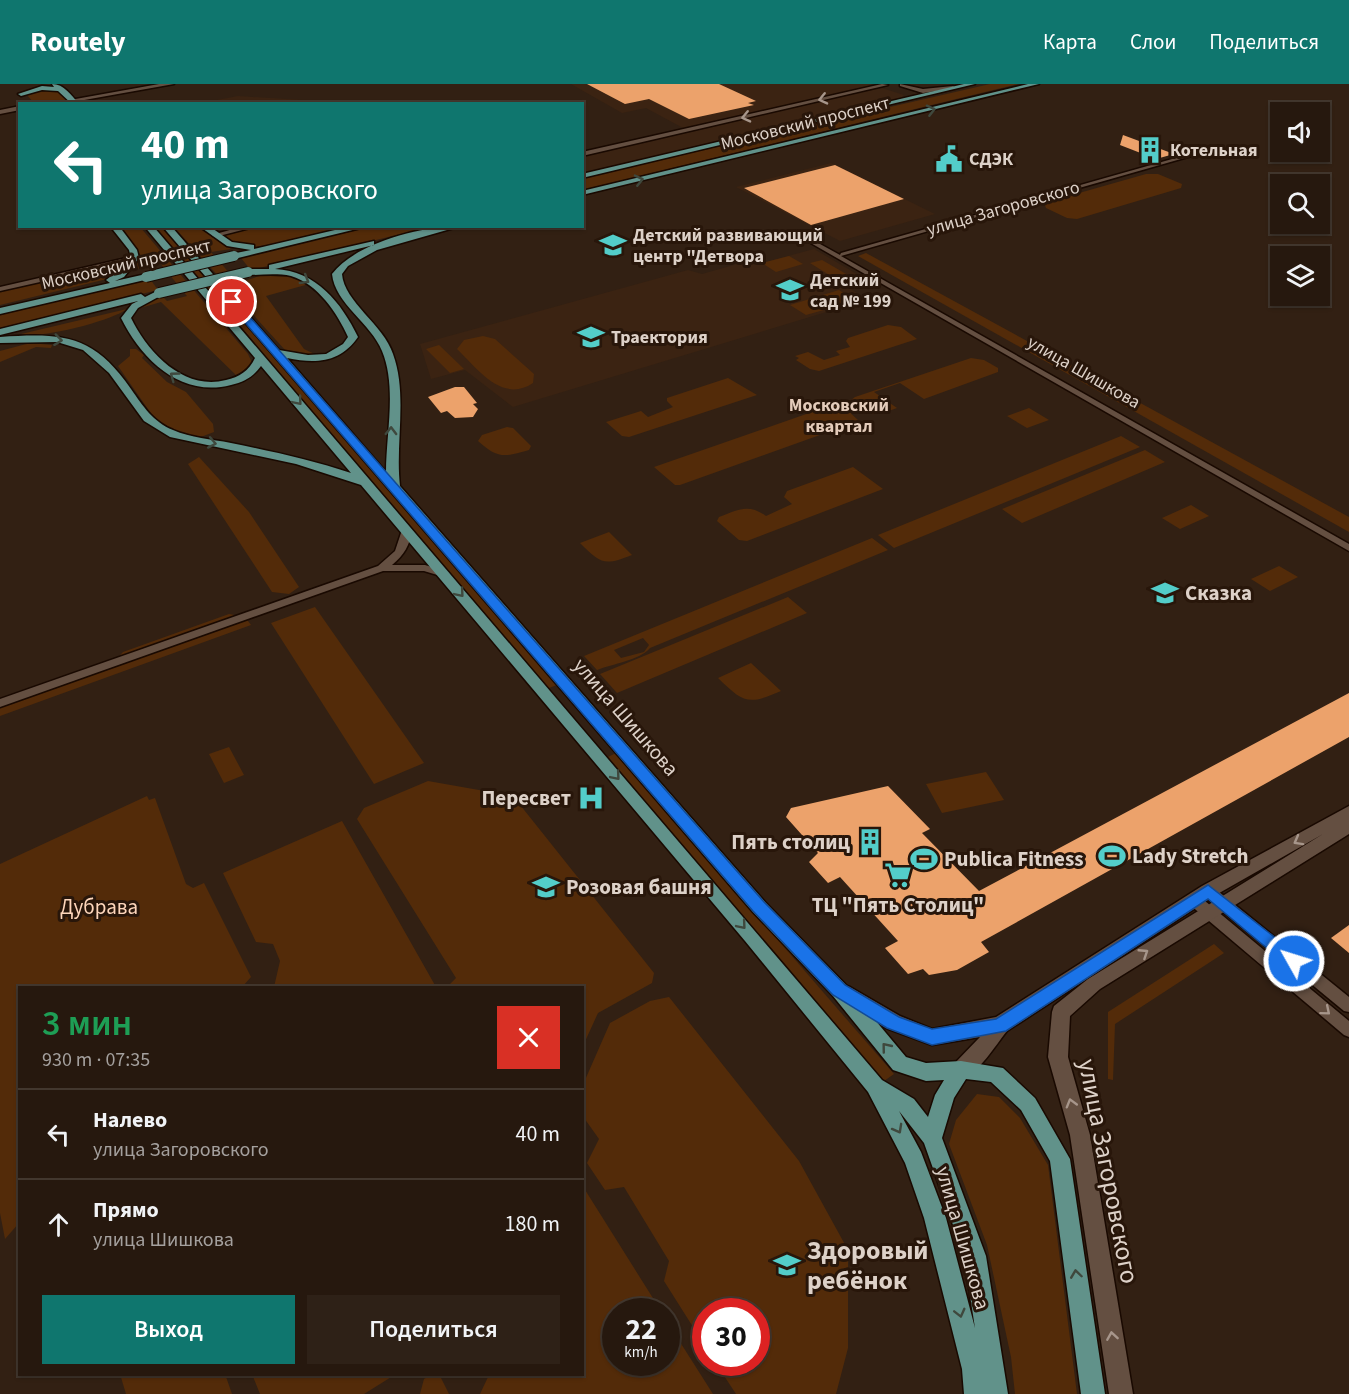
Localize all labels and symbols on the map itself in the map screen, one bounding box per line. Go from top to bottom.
street label: Московский проспект [718,90,892,157]
one-way arrow [819,92,829,105]
one-way arrow [925,104,935,117]
one-way arrow [741,109,751,122]
building icon: Котельная [1135,135,1165,165]
place label: Котельная [1170,138,1258,163]
public building icon: СДЭК [934,144,964,174]
place label: СДЭК [969,147,1014,172]
one-way arrow [634,174,644,187]
street label: улица Загоровского [924,175,1083,242]
place label: Детский развивающий центр "Детвора [633,223,823,269]
school or university icon: Детский развивающий центр "Детвора [598,230,628,260]
street label: Московский проспект [39,233,213,296]
place label: Детский сад № 199 [810,268,891,314]
one-way arrow [299,273,309,284]
school or university icon: Детский сад № 199 [775,275,805,305]
pin [206,276,257,327]
school or university icon: Траектория [576,322,606,352]
place label: Траектория [611,325,708,350]
street label: улица Шишкова [1023,330,1145,415]
one-way arrow [54,333,63,346]
one-way arrow [170,372,181,383]
district label: Московский квартал [789,393,889,439]
one-way arrow [291,394,302,405]
one-way arrow [385,426,398,435]
one-way arrow [207,436,217,449]
school or university icon: Сказка [1150,578,1180,608]
place label: Сказка [1185,578,1252,608]
one-way arrow [453,586,464,597]
street label: улица Шишкова [566,651,686,783]
one-way arrow [608,769,619,780]
place label: Пересвет [481,783,571,813]
hospital icon: Пересвет [576,783,606,813]
place label: Пять столиц [731,827,850,857]
building icon: Пять столиц [855,827,885,857]
one-way arrow [1294,834,1304,845]
sports icon: Lady Stretch [1097,841,1127,871]
place label: Lady Stretch [1132,841,1249,871]
sports icon: Publica Fitness [909,844,939,874]
place label: Publica Fitness [944,844,1084,874]
supermarket icon: ТЦ "Пять Столиц" [883,860,913,890]
school or university icon: Розовая башня [531,872,561,902]
place label: Розовая башня [566,872,712,902]
place label: ТЦ "Пять Столиц" [812,890,984,920]
park label: Дубрава [60,892,138,922]
one-way arrow [734,918,745,929]
position arrow [1262,929,1326,993]
one-way arrow [1138,948,1148,960]
one-way arrow [1319,1004,1330,1015]
one-way arrow [882,1043,893,1054]
street label: улица Загоровского [1069,1056,1148,1287]
one-way arrow [1065,1098,1078,1108]
one-way arrow [891,1123,902,1133]
street label: улица Шишкова [928,1163,998,1313]
place label: Здоровый ребёнок [807,1232,929,1299]
school or university icon: Здоровый ребёнок [772,1250,802,1280]
one-way arrow [1071,1269,1083,1278]
speed limit sign: 30 [692,1298,770,1376]
one-way arrow [953,1307,965,1318]
one-way arrow [1106,1332,1119,1342]

